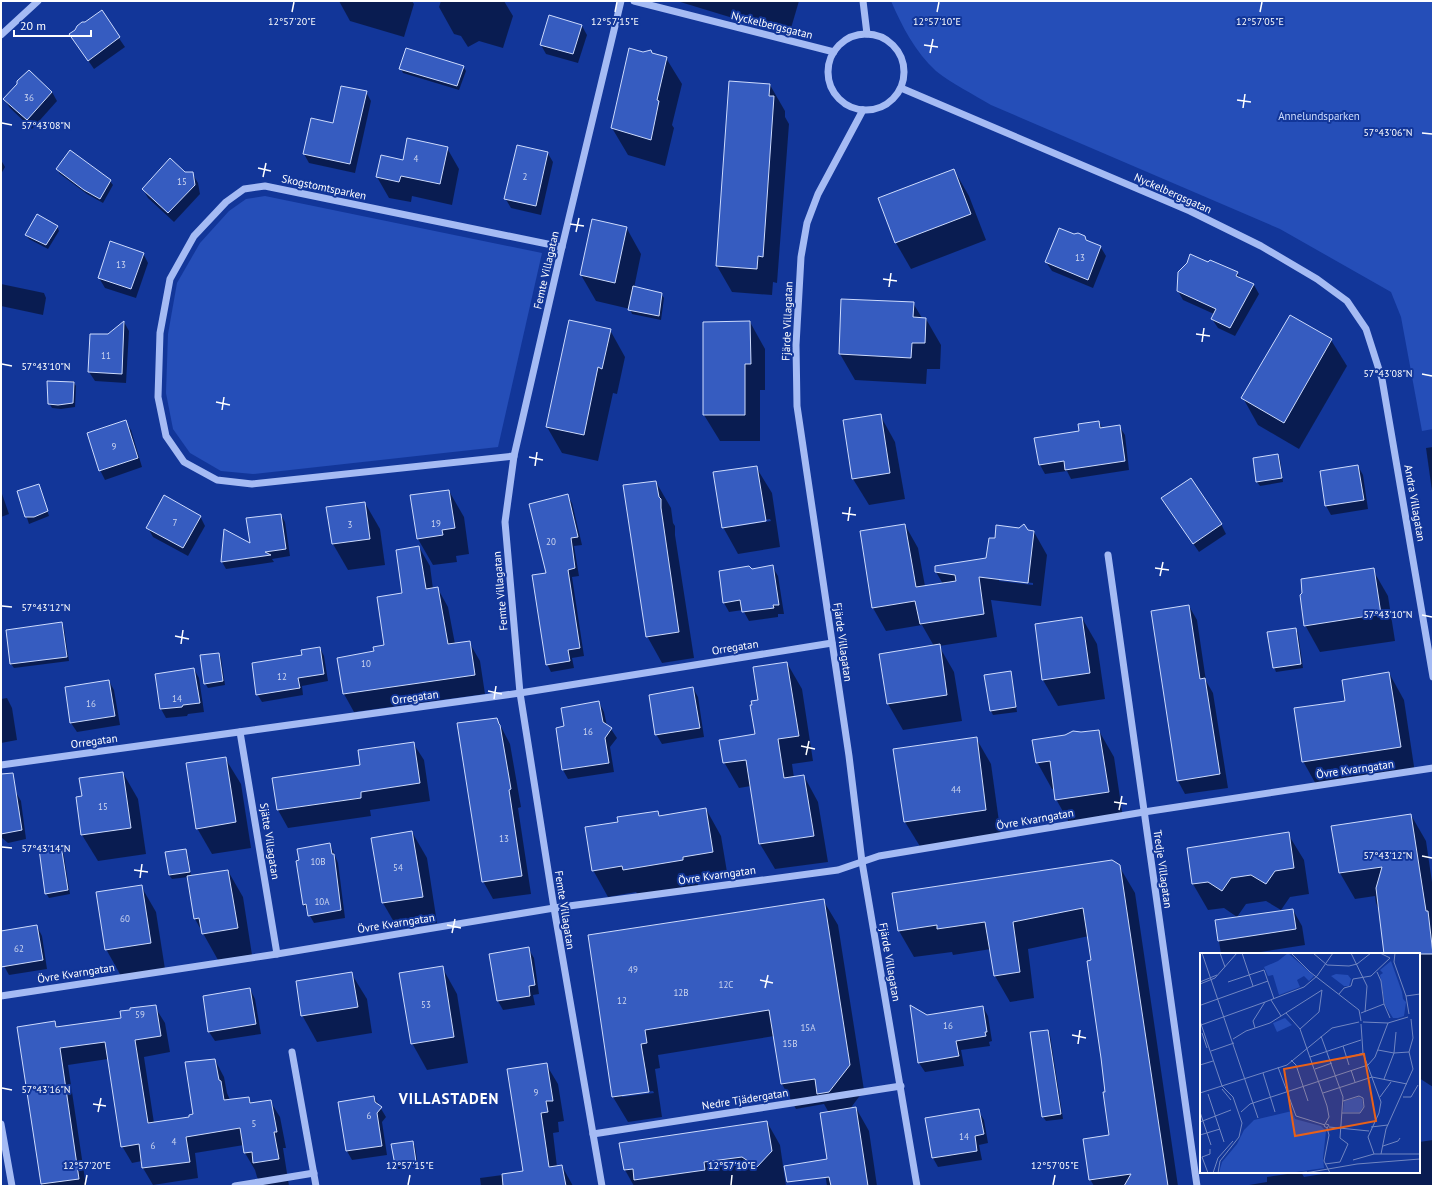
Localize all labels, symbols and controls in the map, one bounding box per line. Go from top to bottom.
street label: Nyckelbergsgatan [730,8,814,42]
scale bar [14,12,91,38]
text: 12°57'20"E [268,15,316,28]
text: 12°57'15"E [591,15,639,28]
text: 12°57'10"E [913,15,961,28]
text: 12°57'05"E [1236,15,1284,28]
text: 20 m [20,18,46,33]
house number: 36 [24,92,34,103]
park label: Annelundsparken [1278,109,1360,123]
text: 57°43'08"N [21,119,71,132]
text: 57°43'06"N [1363,126,1413,139]
house number: 4 [414,153,419,164]
street label: Nyckelbergsgatan [1132,170,1214,216]
street label: Skogstomtsparken [280,171,368,203]
house number: 2 [523,171,528,182]
house number: 15 [177,176,187,187]
street label: Femte Villagatan [530,230,562,310]
house number: 13 [1075,252,1085,263]
house number: 13 [116,259,126,270]
street label: Fjärde Villagatan [779,281,795,361]
house number: 11 [101,350,111,361]
text: 57°43'10"N [21,360,71,373]
text: 57°43'08"N [1363,367,1413,380]
house number: 9 [112,441,117,452]
street label: Andra Villagatan [1401,463,1429,543]
house number: 7 [173,517,178,528]
house number: 19 [431,518,441,529]
house number: 3 [348,519,353,530]
house number: 20 [546,536,556,547]
street label: Femte Villagatan [490,551,510,631]
text: 57°43'12"N [21,601,71,614]
street label: Fjärde Villagatan [831,602,855,682]
text: 57°43'10"N [1363,608,1413,621]
street label: Orregatan [711,636,759,658]
house number: 10 [361,658,371,669]
house number: 12 [277,671,287,682]
street label: Orregatan [391,687,439,707]
house number: 14 [172,693,182,704]
house number: 16 [86,698,96,709]
house number: 16 [583,726,593,737]
street label: Orregatan [70,731,118,751]
street label: Övre Kvarngatan [1315,757,1395,781]
house number: 44 [951,784,961,795]
house number: 15 [98,801,108,812]
street label: Sjätte Villagatan [257,802,283,880]
street label: Övre Kvarngatan [995,805,1075,833]
street label: Tredje Villagatan [1151,829,1175,909]
house number: 13 [499,833,509,844]
text: 57°43'14"N [21,842,71,855]
text: 57°43'12"N [1363,849,1413,862]
house number: 10B [310,856,326,867]
house number: 54 [393,862,403,873]
street label: Övre Kvarngatan [677,863,757,887]
street label: Femte Villagatan [552,870,578,950]
house number: 10A [314,896,330,907]
street label: Övre Kvarngatan [356,910,436,936]
house number: 60 [120,913,130,924]
street label: Fjärde Villagatan [876,922,904,1002]
house number: 62 [14,943,24,954]
inset map [1200,953,1420,1173]
street label: Övre Kvarngatan [36,960,116,986]
house number: 49 [628,964,638,975]
house number: 12C [719,979,733,990]
house number: 12B [673,987,689,998]
house number: 12 [617,995,627,1006]
house number: 53 [421,999,431,1010]
house number: 59 [135,1009,145,1020]
house number: 16 [943,1020,953,1031]
house number: 15A [800,1022,816,1033]
house number: 15B [782,1038,798,1049]
text: 57°43'16"N [21,1083,71,1096]
street label: Nedre Tjädergatan [701,1085,789,1113]
house number: 9 [534,1087,539,1098]
district label: VILLASTADEN [398,1089,499,1108]
house number: 6 [367,1110,372,1121]
house number: 5 [252,1118,257,1129]
house number: 14 [959,1131,969,1142]
house number: 4 [172,1136,177,1147]
house number: 6 [151,1140,156,1151]
text: 12°57'20"E [63,1159,111,1172]
text: 12°57'15"E [386,1159,434,1172]
text: 12°57'10"E [708,1159,756,1172]
text: 12°57'05"E [1031,1159,1079,1172]

